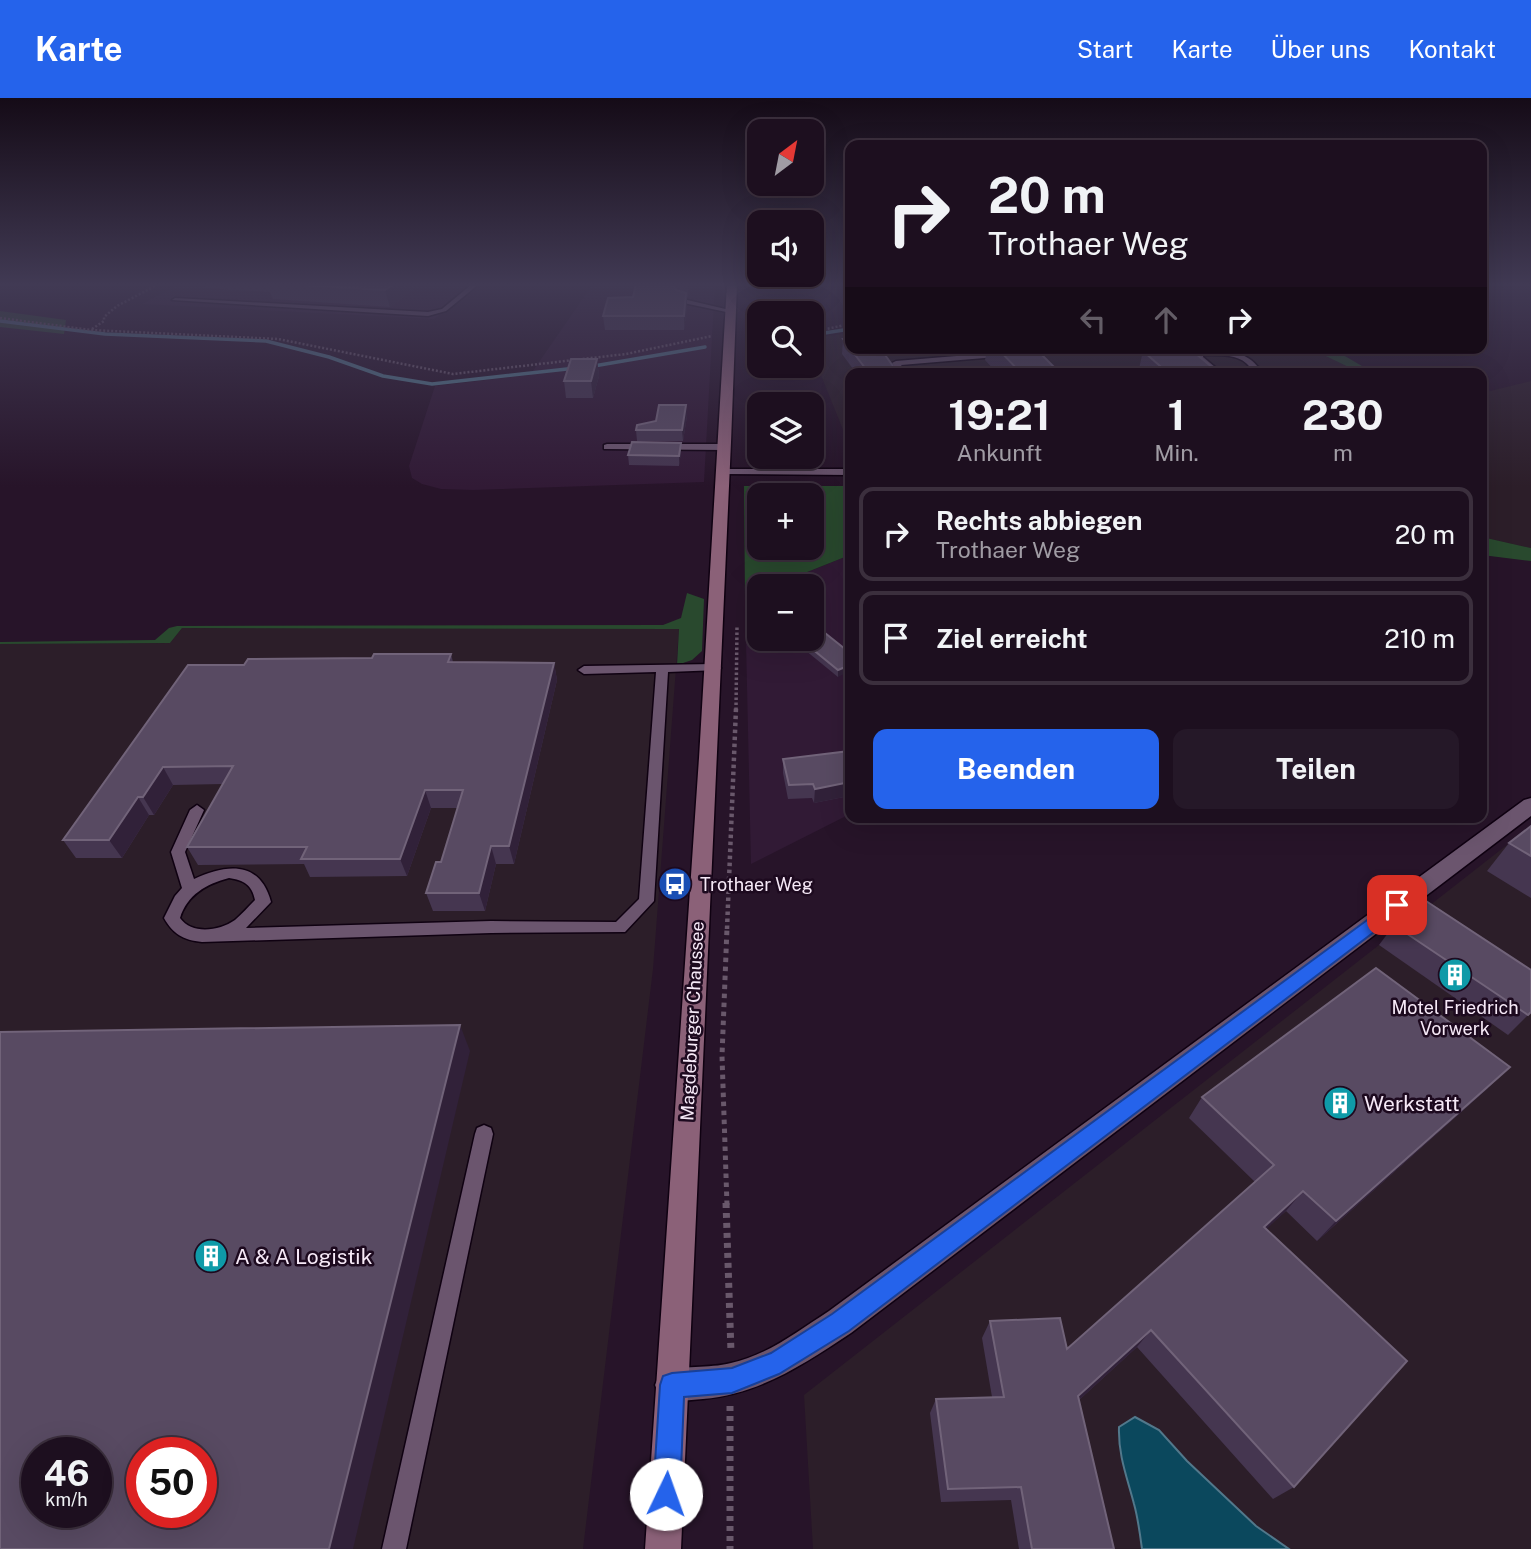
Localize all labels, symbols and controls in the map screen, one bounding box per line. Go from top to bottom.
text: Karte [35,30,123,68]
text: Start [1077,35,1133,63]
text: Karte [1171,35,1233,63]
text: Über uns [1271,35,1370,63]
text: Kontakt [1408,35,1496,63]
north arrow [747,119,824,196]
map controls [747,119,824,651]
text: 20 m [988,166,1106,224]
icon: right [873,168,964,259]
button: sound [747,210,824,287]
text: Trothaer Weg [988,225,1189,262]
button: search [747,301,824,378]
icon: left [1074,301,1112,339]
icon: ahead [1147,301,1185,339]
icon: right [1220,301,1258,339]
text: 19:21 [948,390,1051,439]
text: 1 [1167,390,1185,439]
text: 230 [1302,390,1384,439]
button: layers [747,392,824,469]
text: Ankunft [957,439,1043,466]
text: Min. [1154,439,1199,466]
text: m [1333,439,1353,466]
button: + [747,483,824,560]
text: Rechts abbiegen [936,505,1142,536]
icon: right [877,515,915,553]
text: 20 m [1395,519,1455,550]
text: Trothaer Weg [936,536,1080,563]
button: − [747,574,824,651]
icon: arrive [877,619,915,657]
text: Ziel erreicht [936,623,1088,654]
text: 210 m [1384,623,1455,654]
button: Beenden [873,729,1159,809]
button: Teilen [1173,729,1459,809]
bus stop icon: Trothaer Weg [656,865,694,903]
place label: Trothaer Weg [700,874,813,895]
pin [1367,875,1427,935]
icon: arrive [1378,886,1416,924]
street label: Magdeburger Chaussee [676,921,708,1121]
building icon: Motel Friedrich Vorwerk [1436,956,1474,994]
place label: Motel Friedrich Vorwerk [1391,997,1519,1039]
building icon: Werkstatt [1321,1084,1359,1122]
place label: Werkstatt [1364,1091,1460,1116]
building icon: A & A Logistik [192,1237,230,1275]
place label: A & A Logistik [235,1244,373,1269]
speed limit sign: 50 [126,1437,217,1528]
text: 46 [43,1453,90,1494]
position arrow [629,1457,703,1531]
text: km/h [45,1489,88,1510]

